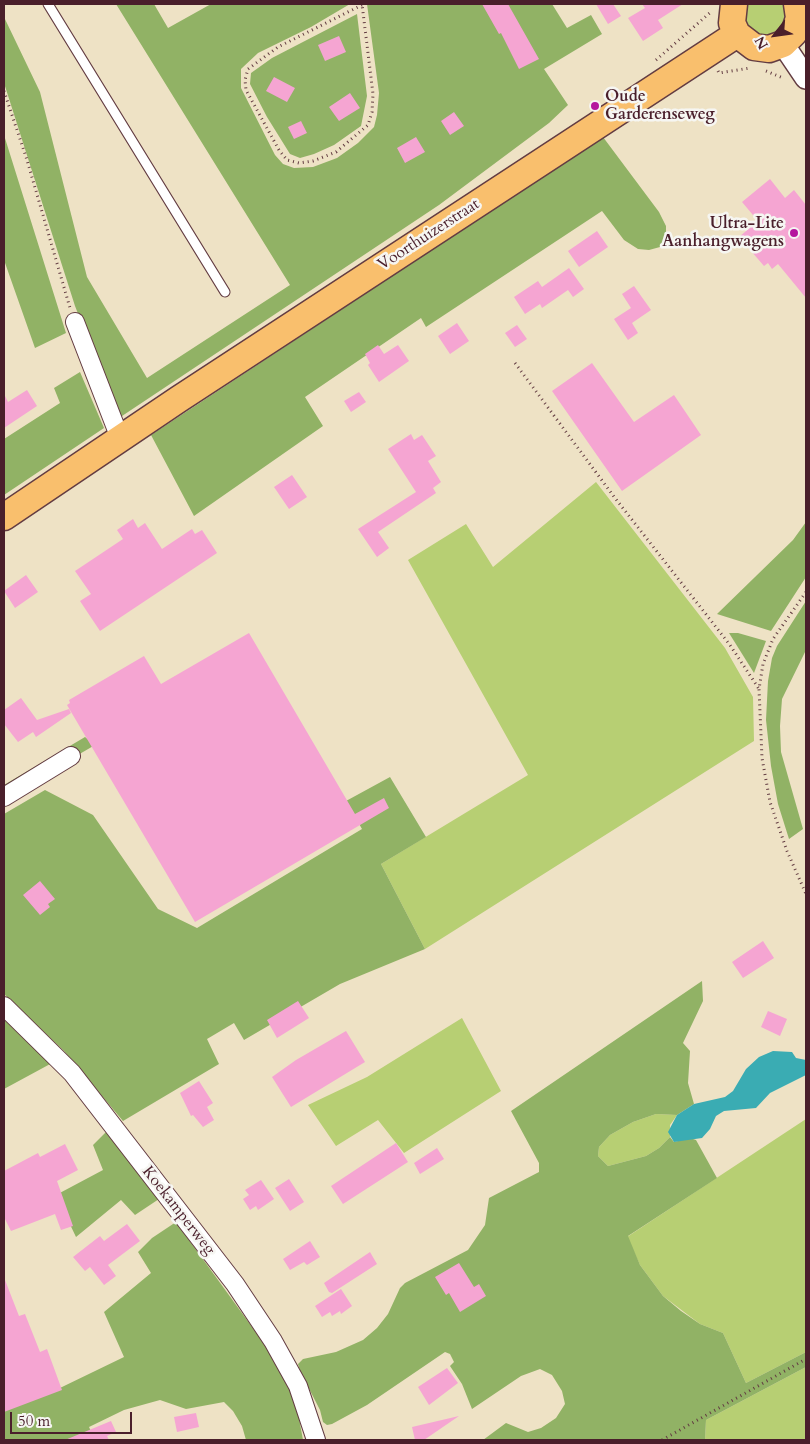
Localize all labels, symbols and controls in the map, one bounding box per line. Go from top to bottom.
north arrow [750,10,800,60]
text: N [750,33,773,53]
place label: Oude Garderenseweg [605,87,715,125]
marker: Oude Garderenseweg [589,100,601,112]
street label: Voorthuizerstraat [375,195,483,275]
place label: Ultra-Lite Aanhangwagens [662,214,784,252]
marker: Ultra-Lite Aanhangwagens [788,227,800,239]
street label: Koekamperweg [137,1163,219,1259]
scale bar [12,1402,135,1434]
text: 50 m [18,1411,50,1431]

